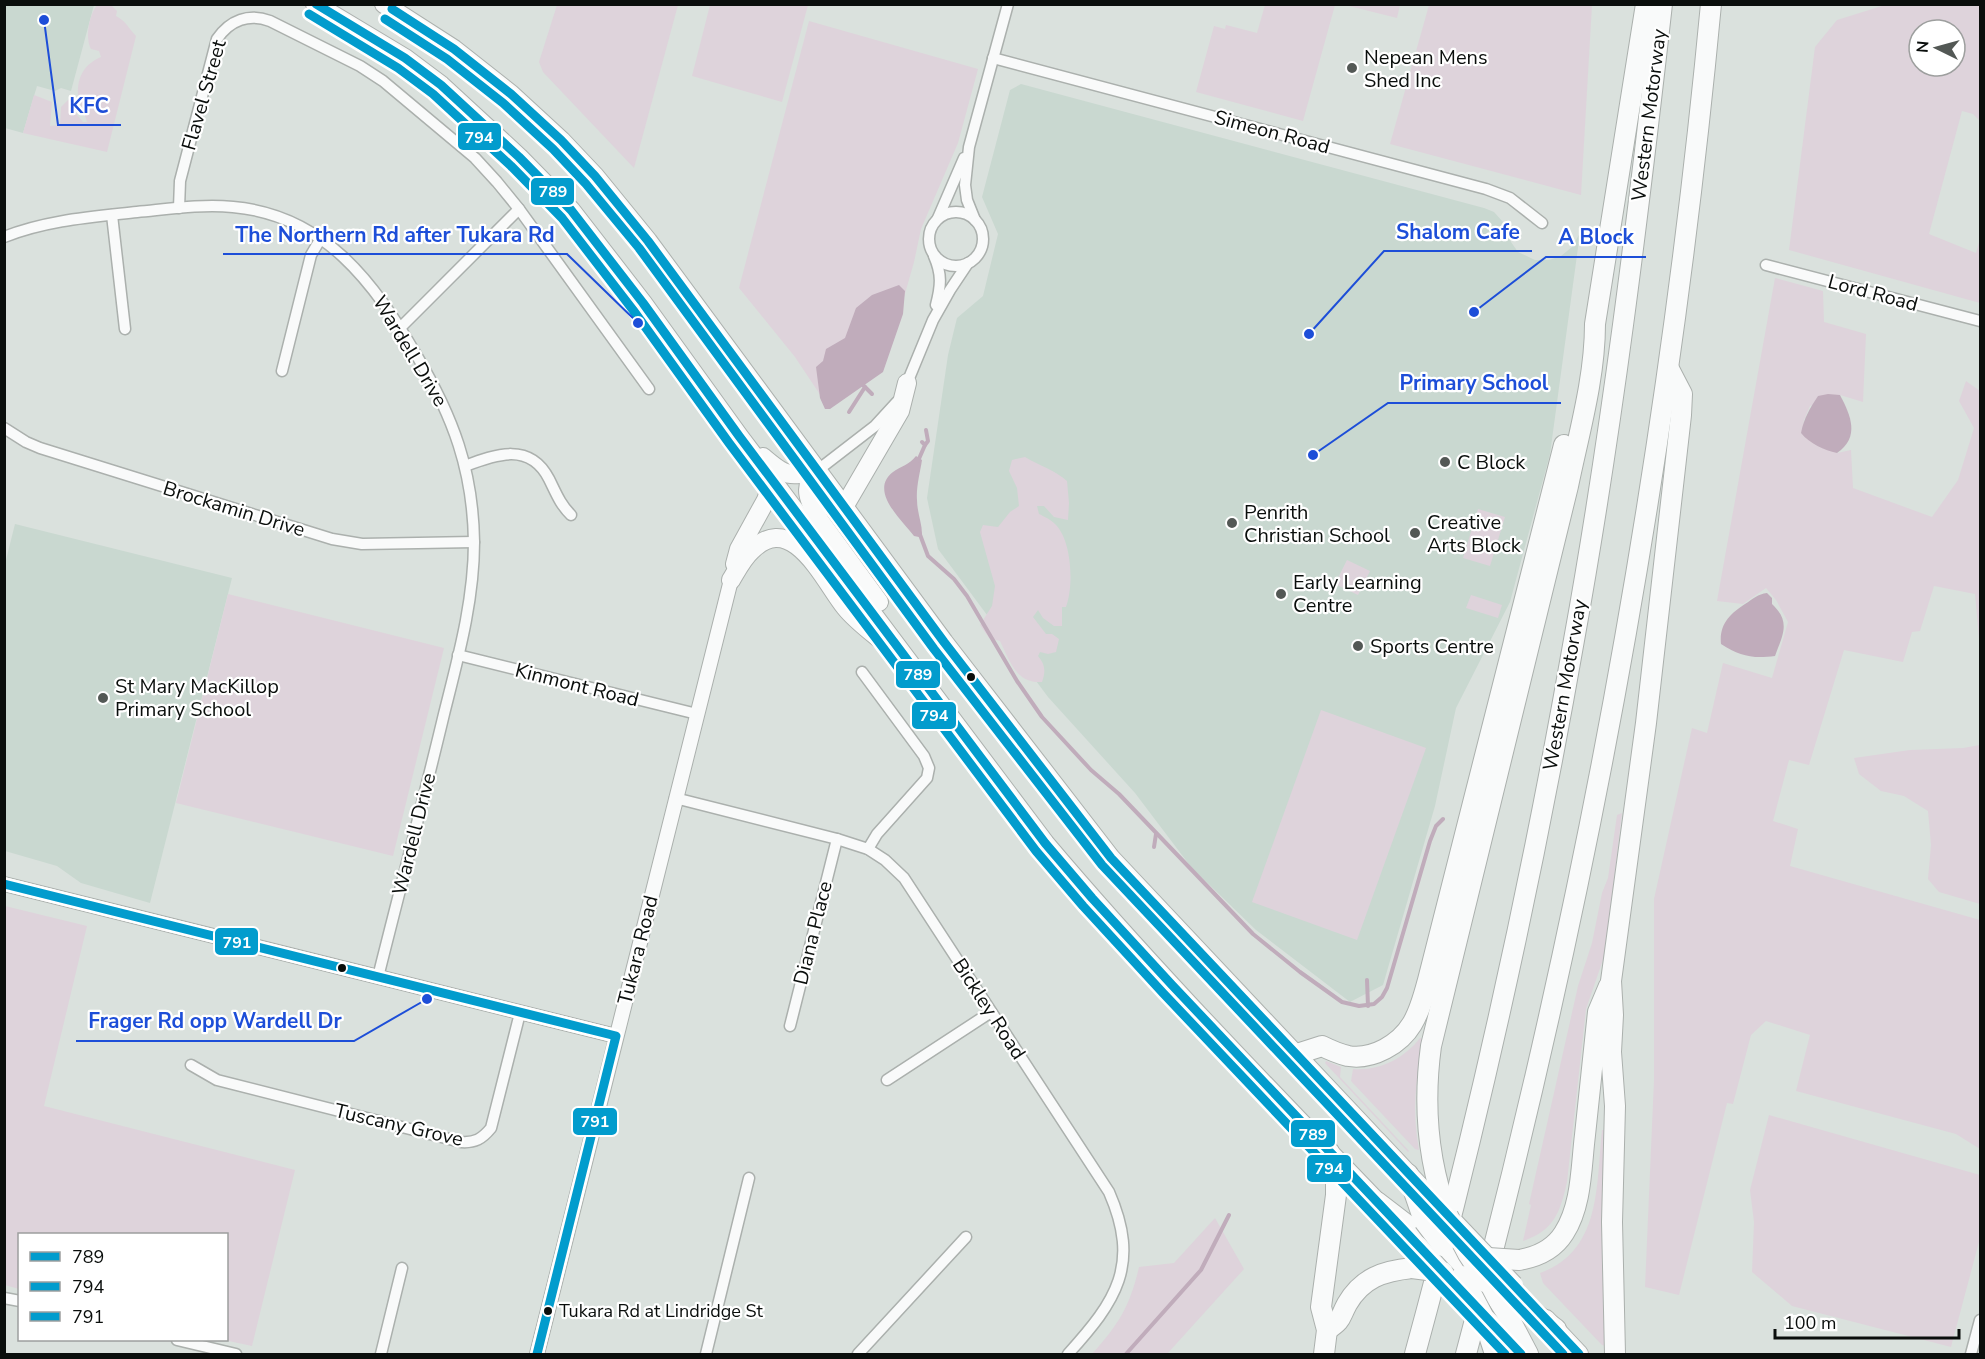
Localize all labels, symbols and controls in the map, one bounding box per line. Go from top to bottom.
north arrow [1907,18,1967,78]
street label: Western Motorway [1625,27,1673,203]
street label: Flavel Street [175,36,233,153]
text: N [1912,40,1935,54]
place label: Nepean Mens Shed Inc [1364,44,1488,94]
marker: Nepean Mens Shed Inc [1345,61,1359,75]
callout: KFC [58,86,121,125]
text: KFC [69,92,109,120]
street label: Simeon Road [1211,104,1333,160]
line badge: 794 [457,122,502,151]
text: 794 [465,127,494,149]
line badge: 789 [530,177,575,206]
text: 789 [539,181,567,203]
callout: Shalom Cafe [1384,212,1532,251]
callout: The Northern Rd after Tukara Rd [223,215,567,254]
text: Shalom Cafe [1396,218,1520,246]
callout: A Block [1546,218,1646,257]
text: The Northern Rd after Tukara Rd [235,221,555,249]
text: A Block [1558,223,1635,251]
street label: Lord Road [1825,268,1921,318]
street label: Wardell Drive [366,290,454,412]
callout: Primary School [1388,364,1561,403]
text: Primary School [1400,369,1549,397]
place label: C Block [1457,449,1526,476]
marker: C Block [1438,455,1452,469]
street label: Brockamin Drive [160,475,308,543]
place label: Penrith Christian School [1244,499,1390,549]
place label: Creative Arts Block [1427,509,1522,559]
marker: Penrith Christian School [1225,516,1239,530]
marker: Creative Arts Block [1408,526,1422,540]
place label: Early Learning Centre [1293,569,1422,619]
marker: Early Learning Centre [1274,587,1288,601]
street label: Western Motorway [1537,597,1593,773]
place label: Sports Centre [1370,633,1494,660]
marker: Sports Centre [1351,639,1365,653]
street label: Kinmont Road [512,657,642,713]
line badge: 789 [895,660,941,689]
text: 789 [904,664,932,686]
unlabelled marker [965,671,977,683]
place label: St Mary MacKillop Primary School [115,673,279,723]
marker: St Mary MacKillop Primary School [96,691,110,705]
line badge: 794 [911,701,957,730]
text: 794 [920,705,949,727]
street label: Wardell Drive [386,770,442,898]
street label: Diana Place [787,878,839,988]
street label: Tukara Road [611,893,665,1007]
line badge: 791 [214,927,259,956]
text: 791 [223,932,251,954]
street label: Bickley Road [946,953,1032,1065]
unlabelled marker [336,962,348,974]
callout: Frager Rd opp Wardell Dr [76,1002,354,1041]
text: Frager Rd opp Wardell Dr [88,1007,343,1035]
street label: Tuscany Grove [332,1097,466,1153]
line badge: 791 [572,1107,618,1136]
text: 791 [581,1111,609,1133]
line badge: 789 [1290,1119,1336,1148]
text: 789 [1299,1124,1327,1146]
line badge: 794 [1306,1154,1352,1183]
text: 794 [1315,1158,1344,1180]
legend [18,1233,228,1341]
text: 789 [72,1245,104,1269]
text: 794 [72,1275,105,1299]
place label: Tukara Rd at Lindridge St [559,1299,764,1323]
scale bar [1775,1302,1960,1340]
text: 791 [72,1305,104,1329]
marker: Tukara Rd at Lindridge St [542,1305,554,1317]
text: 100 m [1784,1311,1836,1335]

